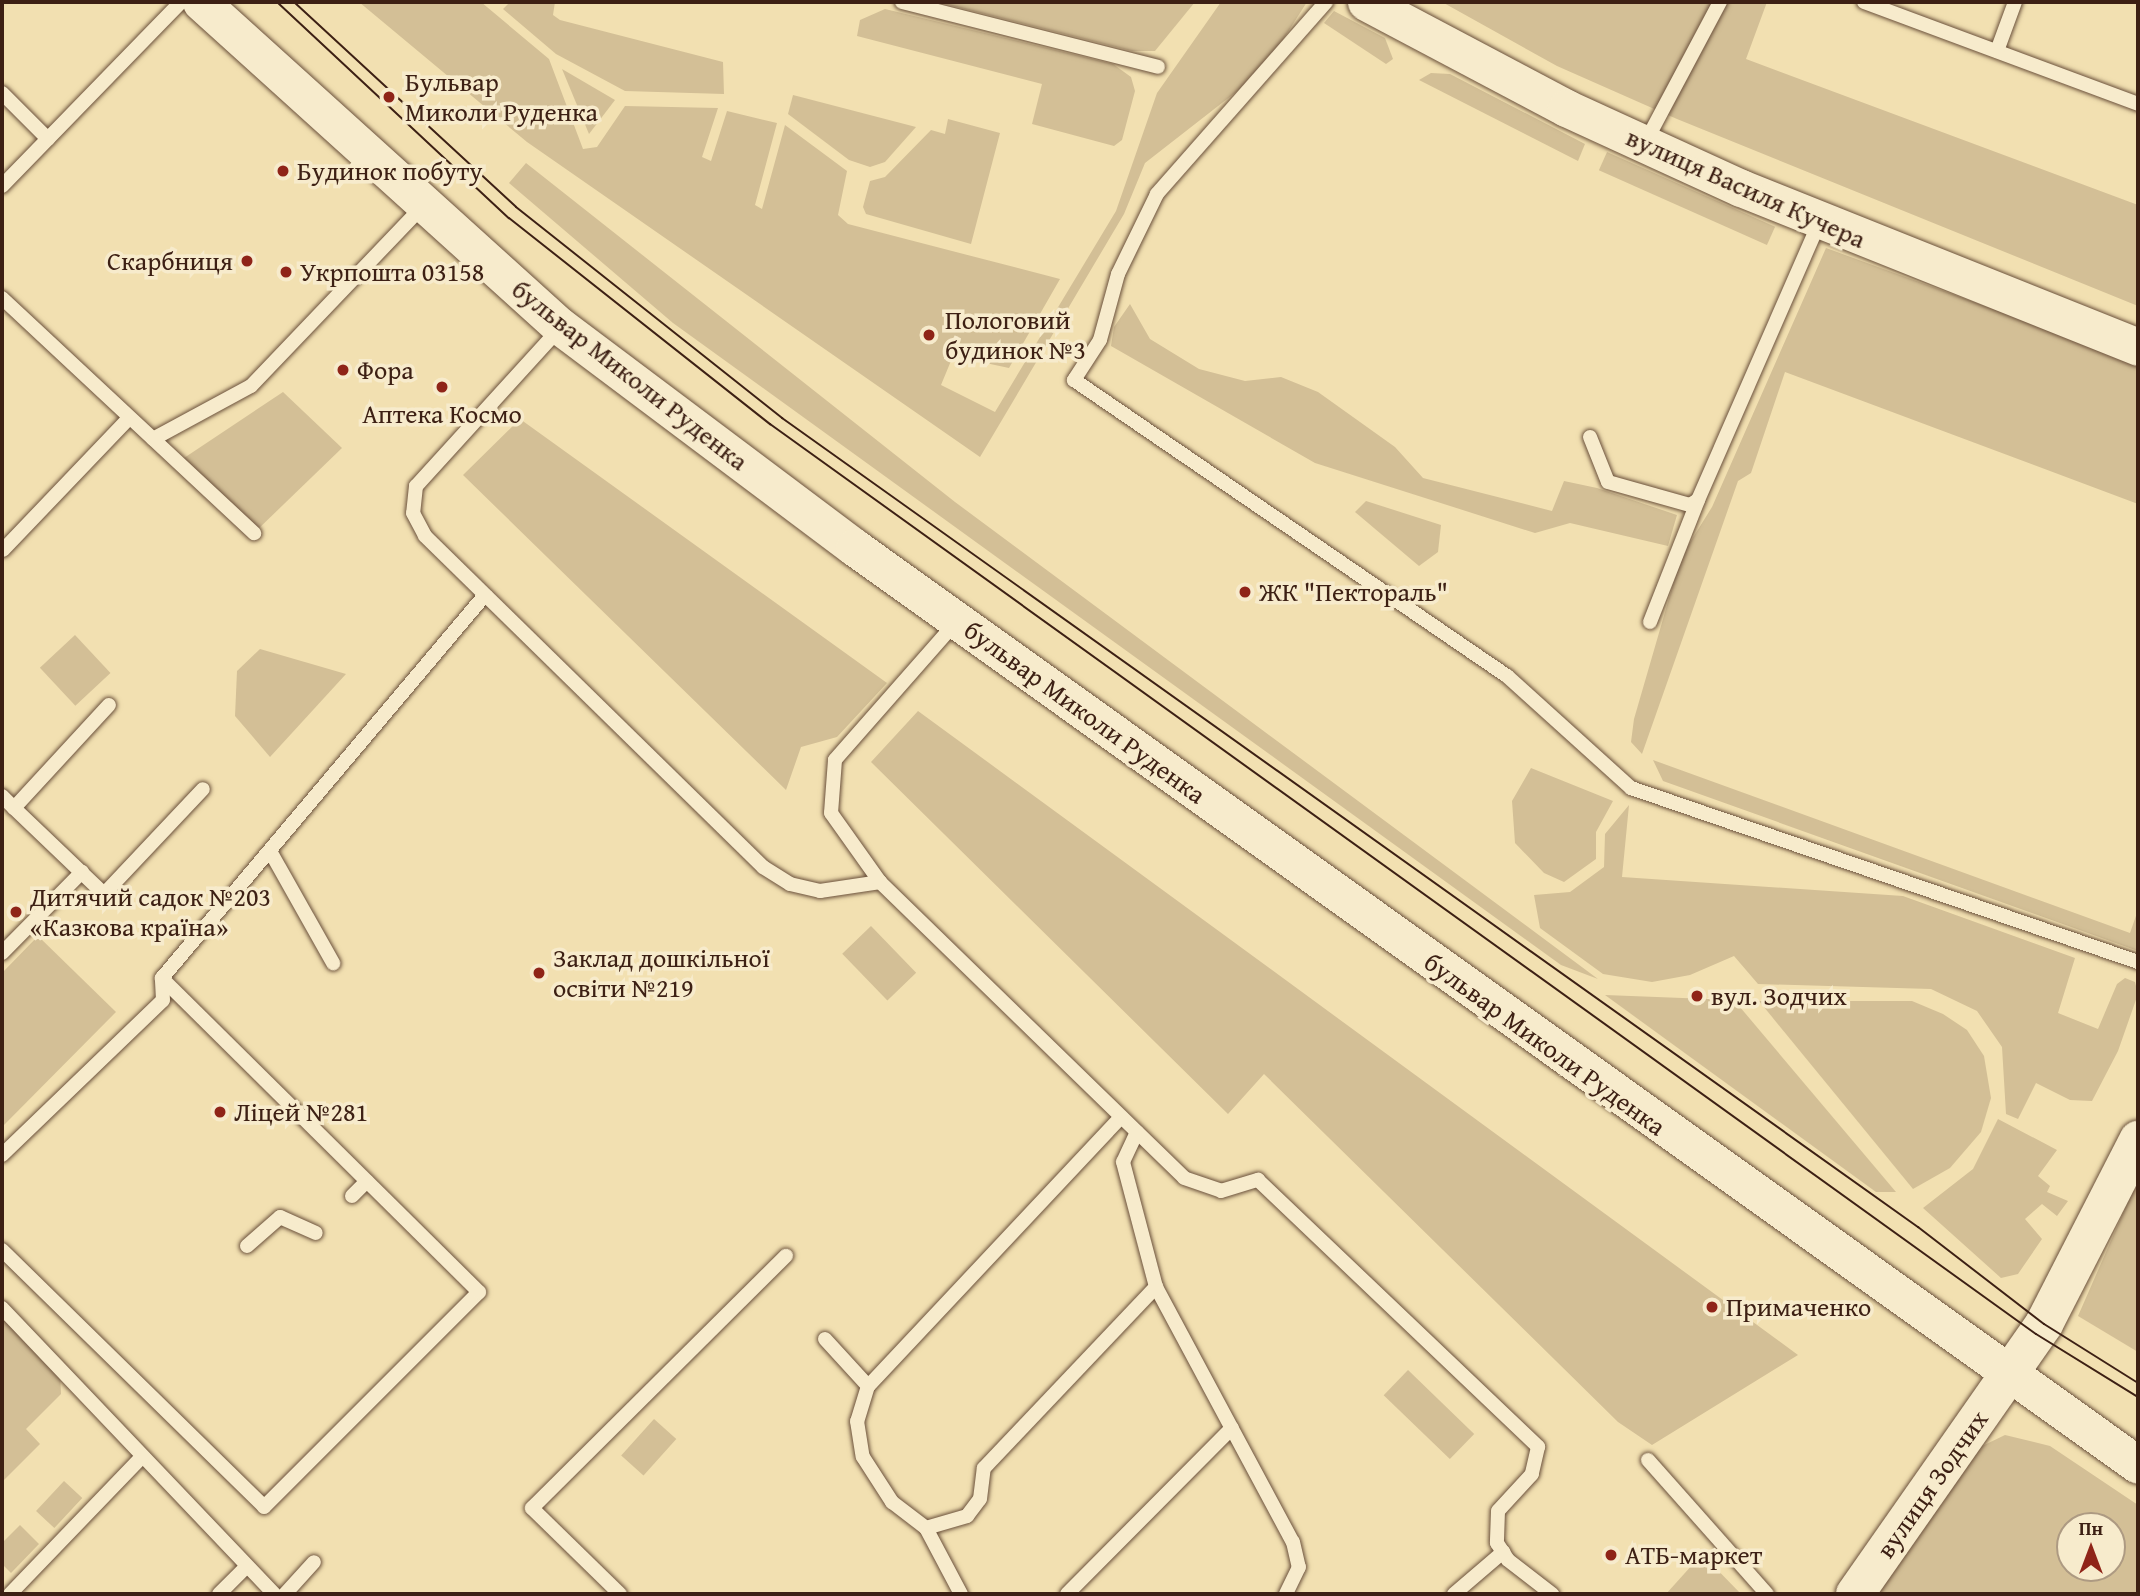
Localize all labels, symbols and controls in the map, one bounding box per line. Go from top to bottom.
place label: Бульвар Миколи Руденка [405,66,598,128]
marker: Бульвар Миколи Руденка [379,87,399,107]
street label: вулиця Василя Кучера [1622,121,1870,255]
place label: Будинок побуту [297,155,483,187]
marker: Будинок побуту [275,163,291,179]
place label: Скарбниця [107,245,233,277]
marker: Скарбниця [239,253,255,269]
place label: Укрпошта 03158 [300,256,484,288]
marker: Укрпошта 03158 [278,264,294,280]
street label: бульвар Миколи Руденка [506,273,754,477]
place label: Пологовий будинок №3 [945,304,1086,366]
marker: Пологовий будинок №3 [919,325,939,345]
place label: Фора [357,354,414,386]
marker: Фора [335,362,351,378]
marker: Аптека Космо [434,379,450,395]
place label: Аптека Космо [362,398,522,430]
place label: ЖК "Пектораль" [1259,576,1448,608]
marker: ЖК "Пектораль" [1237,584,1253,600]
street label: бульвар Миколи Руденка [958,614,1212,810]
place label: Дитячий садок №203 «Казкова країна» [30,881,271,942]
marker: Дитячий садок №203 «Казкова країна» [8,904,24,920]
place label: Заклад дошкільної освіти №219 [553,942,770,1004]
street label: бульвар Миколи Руденка [1418,946,1672,1142]
marker: Заклад дошкільної освіти №219 [531,965,547,981]
place label: вул. Зодчих [1711,980,1847,1012]
marker: вул. Зодчих [1689,988,1705,1004]
place label: Ліцей №281 [234,1096,368,1128]
marker: Ліцей №281 [212,1104,228,1120]
place label: Примаченко [1726,1291,1871,1323]
marker: Примаченко [1704,1299,1720,1315]
street label: вулиця Зодчих [1870,1404,1994,1564]
north arrow [2056,1512,2126,1582]
text: Пн [2079,1514,2103,1542]
place label: АТБ-маркет [1625,1539,1762,1571]
marker: АТБ-маркет [1603,1547,1619,1563]

